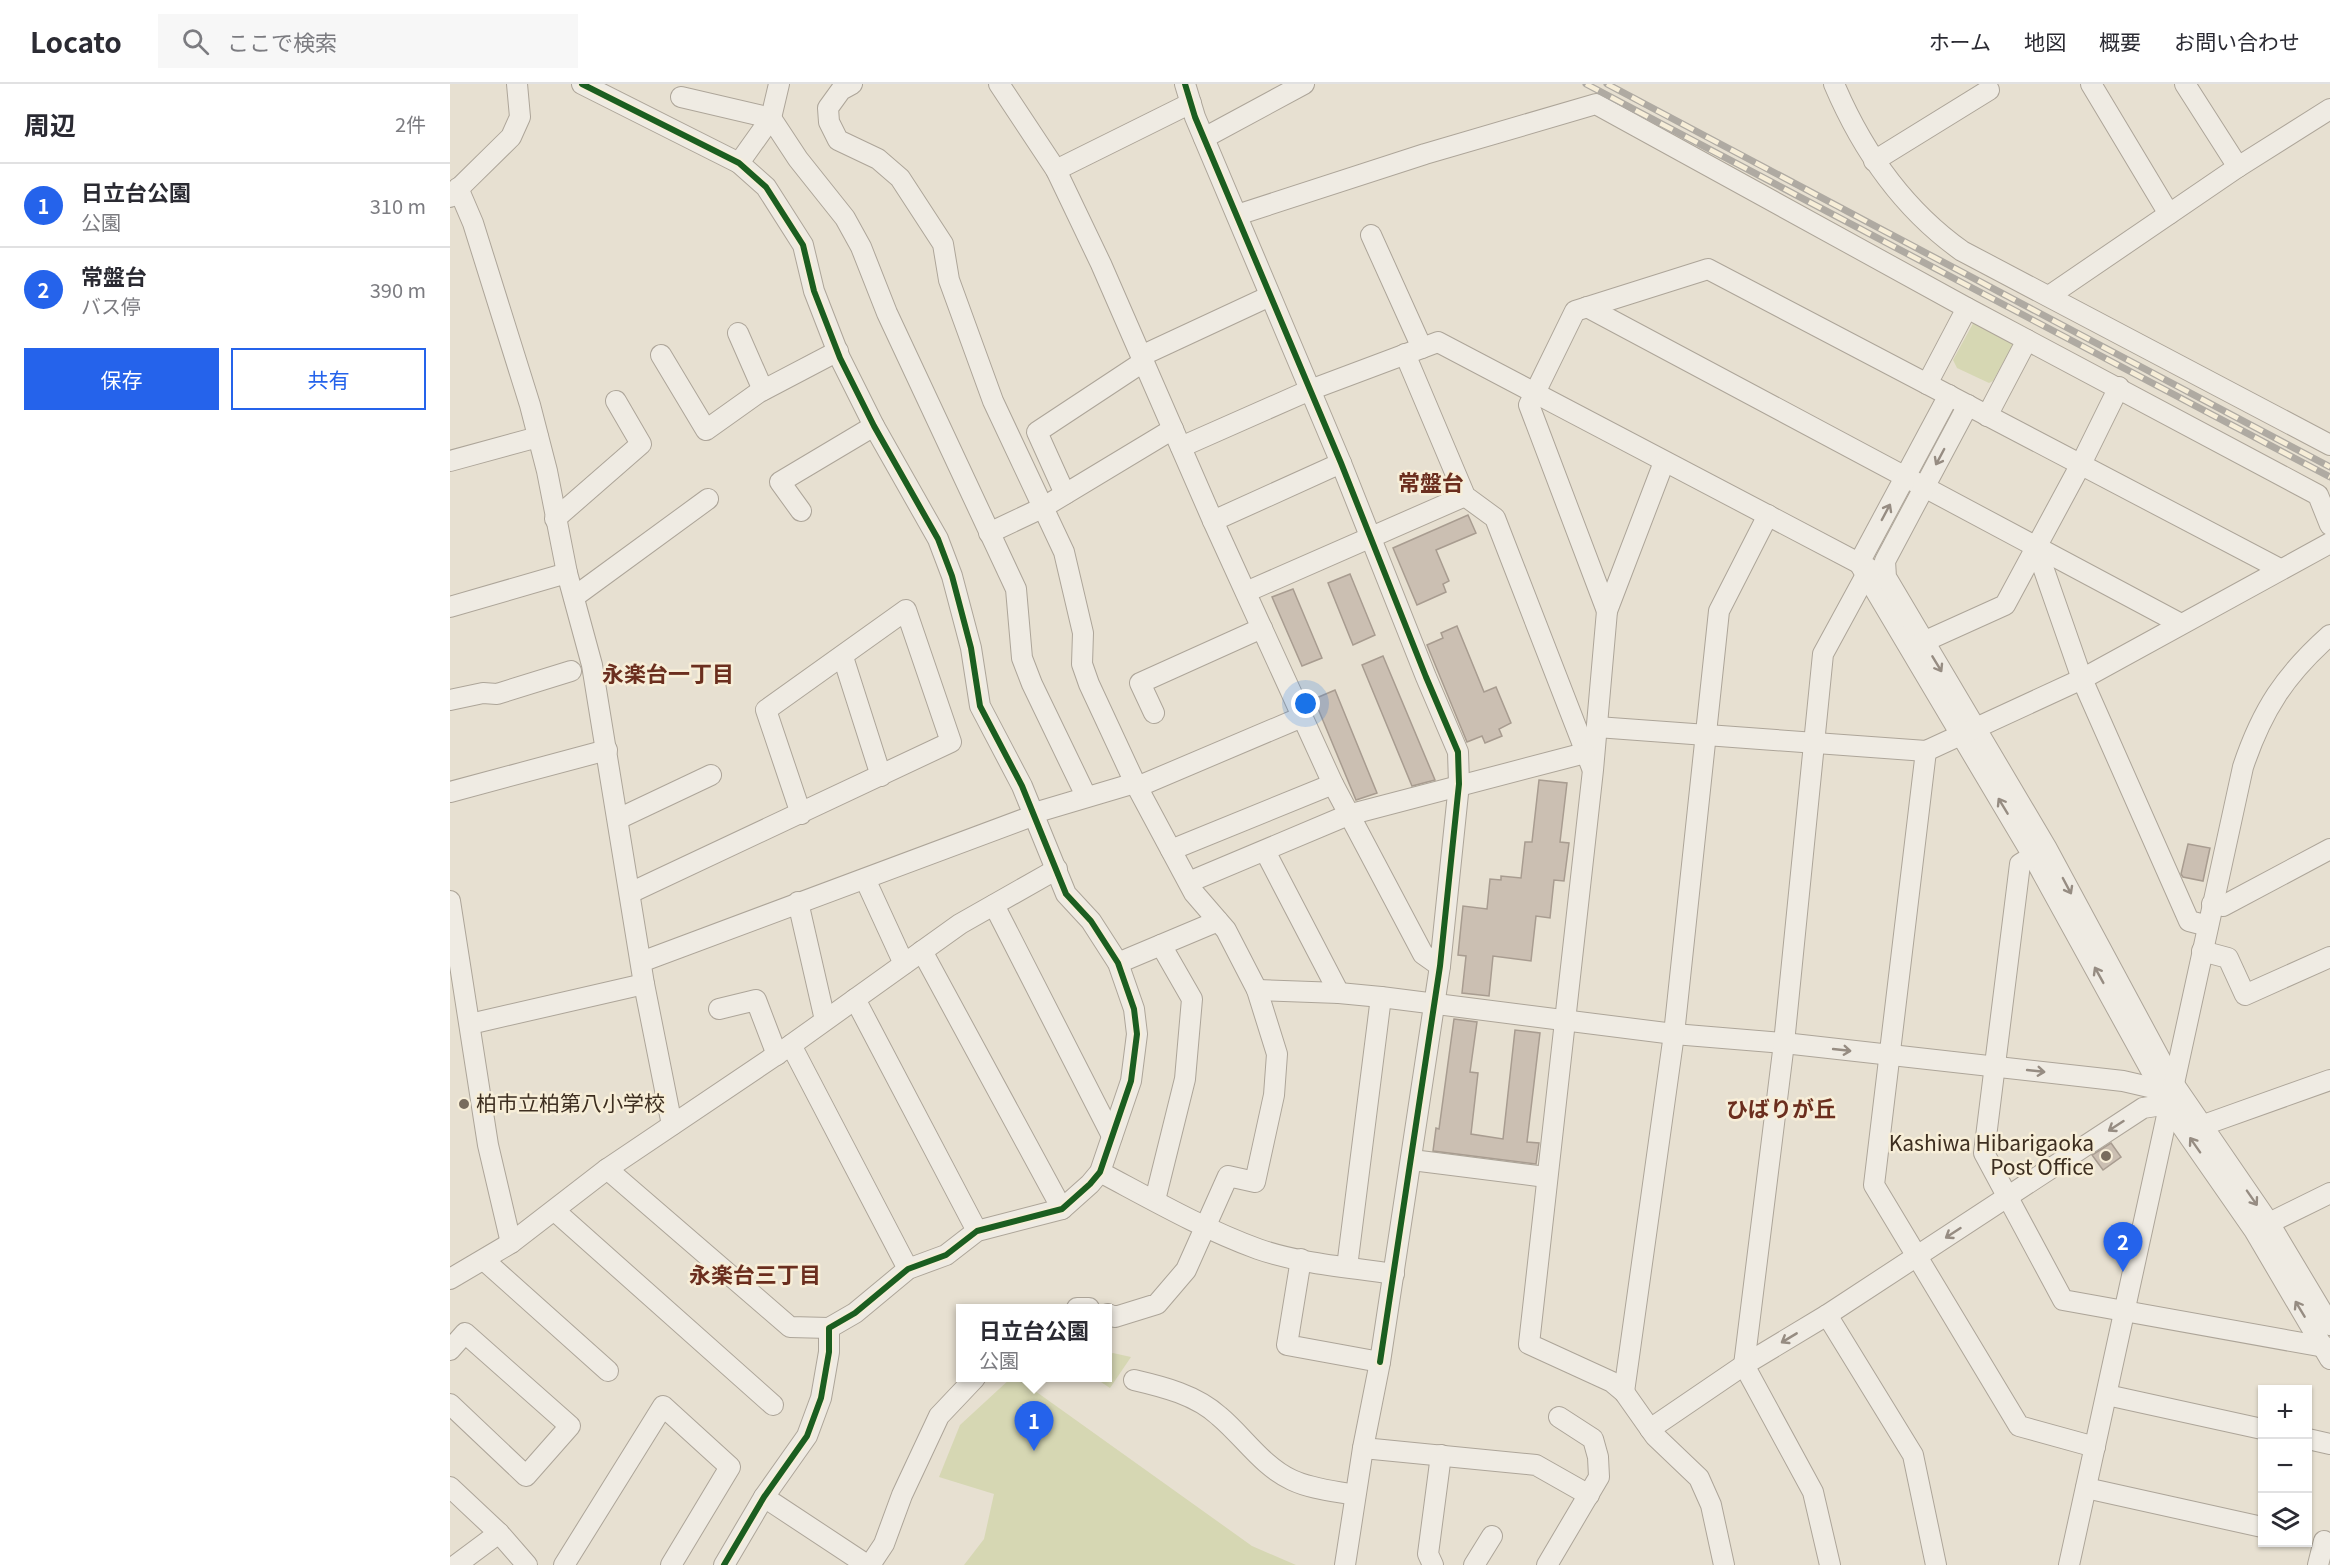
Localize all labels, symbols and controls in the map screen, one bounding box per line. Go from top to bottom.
search box [158,14,578,68]
text: Locato [30,21,122,61]
icon: search [179,25,212,58]
text: ここで検索 [227,25,337,57]
text: ホーム [1929,26,1991,56]
text: 地図 [2024,26,2066,56]
text: 概要 [2099,26,2141,56]
text: お問い合わせ [2174,26,2300,56]
text: 周辺 [24,105,76,142]
text: 2件 [395,109,426,138]
text: 日立台公園 [81,175,191,207]
text: 1 [38,191,49,220]
text: 310 m [370,191,426,220]
text: 公園 [81,207,121,236]
text: 常盤台 [81,259,147,291]
text: 2 [38,275,49,304]
text: 390 m [370,275,426,304]
text: バス停 [81,291,141,320]
button: 保存 [24,348,219,410]
button: 共有 [231,348,426,410]
one-way arrow [1934,447,1945,465]
district label: 常盤台 [1398,465,1464,497]
one-way arrow [1881,503,1893,521]
one-way arrow [1931,655,1943,672]
district label: 永楽台一丁目 [602,656,734,688]
your location [1291,689,1320,718]
one-way arrow [1996,798,2008,815]
one-way arrow [2062,877,2073,895]
one-way arrow [2092,967,2104,984]
one-way arrow [1831,1044,1851,1055]
one-way arrow [2025,1066,2045,1077]
place label: 柏市立柏第八小学校 [476,1087,665,1117]
district label: ひばりが丘 [1726,1091,1836,1123]
marker: 柏市立柏第八小学校 [457,1097,471,1111]
one-way arrow [2109,1120,2125,1132]
place label: Kashiwa Hibarigaoka Post Office [1889,1127,2094,1181]
one-way arrow [2189,1137,2201,1154]
marker: Kashiwa Hibarigaoka Post Office [2099,1149,2113,1163]
one-way arrow [2246,1190,2258,1206]
pin: 2 [2104,1222,2142,1272]
one-way arrow [1945,1227,1962,1239]
district label: 永楽台三丁目 [689,1257,821,1289]
one-way arrow [2294,1301,2306,1318]
popup [956,1304,1112,1382]
text: 日立台公園 [979,1313,1089,1345]
one-way arrow [1781,1332,1798,1344]
text: 公園 [979,1345,1019,1374]
map controls [2258,1385,2312,1547]
button: + [2258,1385,2312,1439]
pin: 1 [1014,1402,1054,1451]
button: − [2258,1439,2312,1493]
button: layers [2258,1493,2312,1547]

